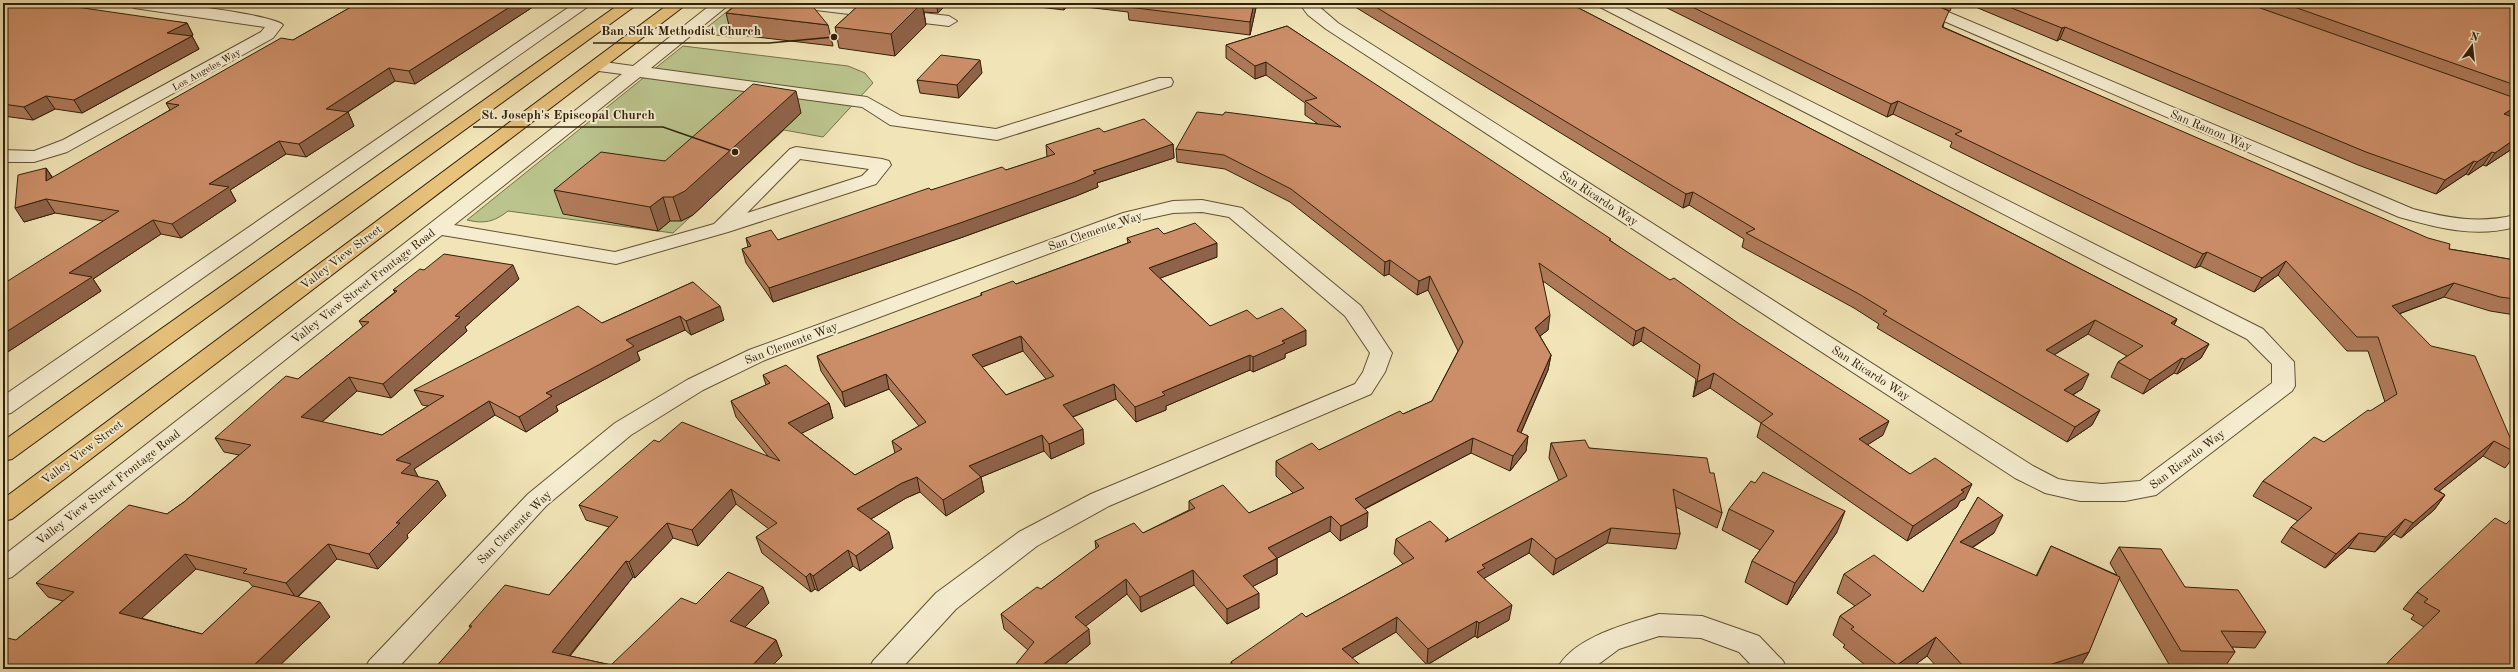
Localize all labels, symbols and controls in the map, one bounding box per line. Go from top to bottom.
callout: Ban Sulk Methodist Church [593,18,769,43]
text: Ban Sulk Methodist Church [601,25,761,38]
north arrow [2452,26,2492,66]
text: N [2469,31,2480,44]
street label: Los Angeles Way [171,47,243,93]
callout: St. Joseph's Episcopal Church [473,102,663,127]
street label: San Ramon Way [2168,108,2254,154]
text: St. Joseph's Episcopal Church [481,109,655,122]
street label: San Ricardo Way [1557,169,1640,229]
street label: San Clemente Way [1047,210,1144,254]
street label: Valley View Street [299,224,384,292]
street label: Valley View Street Frontage Road [289,227,438,347]
street label: San Clemente Way [743,320,840,367]
street label: San Ricardo Way [1829,344,1912,404]
street label: Valley View Street [40,419,125,487]
street label: San Ricardo Way [2148,427,2228,492]
street label: Valley View Street Frontage Road [34,428,183,548]
street label: San Clemente Way [476,488,554,567]

